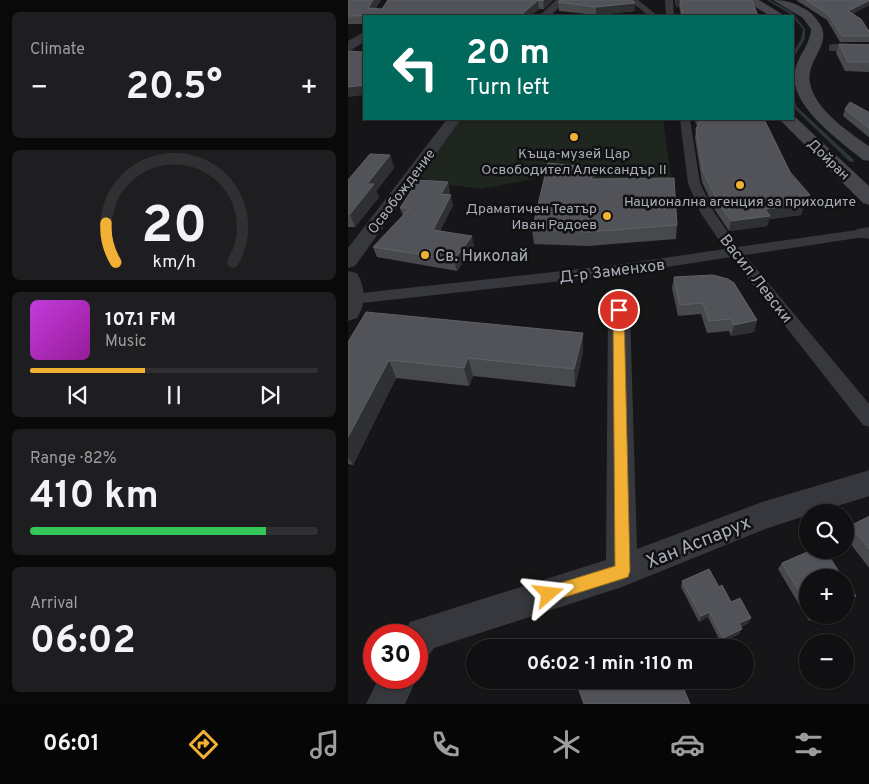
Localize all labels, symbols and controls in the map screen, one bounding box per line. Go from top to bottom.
text: 20 m [466,32,550,76]
icon: left [383,35,448,100]
text: Climate [30,40,85,60]
text: 20.5° [126,64,222,113]
text: − [30,71,48,107]
text: + [300,71,318,107]
text: Turn left [466,75,549,102]
marker: Къща-музей Цар Освободител Александър II [568,131,580,143]
street label: Дойран [803,136,853,184]
street label: Освобождение [365,146,440,238]
place label: Къща-музей Цар Освободител Александър II [481,146,667,179]
marker: Национална агенция за приходите [734,179,746,191]
place label: Национална агенция за приходите [624,194,856,211]
text: 20 [141,195,207,261]
place label: Драматичен Театър Иван Радоев [466,201,597,234]
marker: Драматичен Театър Иван Радоев [601,210,613,222]
street label: Васил Левски [715,231,796,328]
place label: Св. Николай [435,247,528,267]
marker: Св. Николай [419,249,431,261]
text: km/h [152,251,196,274]
street label: Д-р Заменхов [558,256,666,288]
pin [598,289,640,331]
icon: arrive [605,296,633,324]
text: 107.1 FM [105,308,176,332]
text: Music [105,332,146,352]
icon: previous [64,381,92,409]
icon: pause [160,381,188,409]
icon: next [256,381,284,409]
text: Range · 82% [30,449,117,469]
text: 410 km [30,473,159,522]
map controls [799,504,854,689]
button: search [799,504,854,559]
street label: Хан Аспарух [643,511,755,575]
position arrow [522,567,574,619]
button: + [799,569,854,624]
text: Arrival [30,594,78,614]
text: 06:02 [30,618,136,667]
speed limit sign: 30 [363,624,428,689]
button: − [799,634,854,689]
text: 06:02 · 1 min · 110 m [527,652,693,676]
icon: directions [186,727,221,762]
icon: music [307,727,342,762]
icon: phone [428,727,463,762]
icon: climate [549,727,584,762]
icon: car [670,727,705,762]
icon: filters [791,727,826,762]
text: 06:01 [43,731,100,758]

